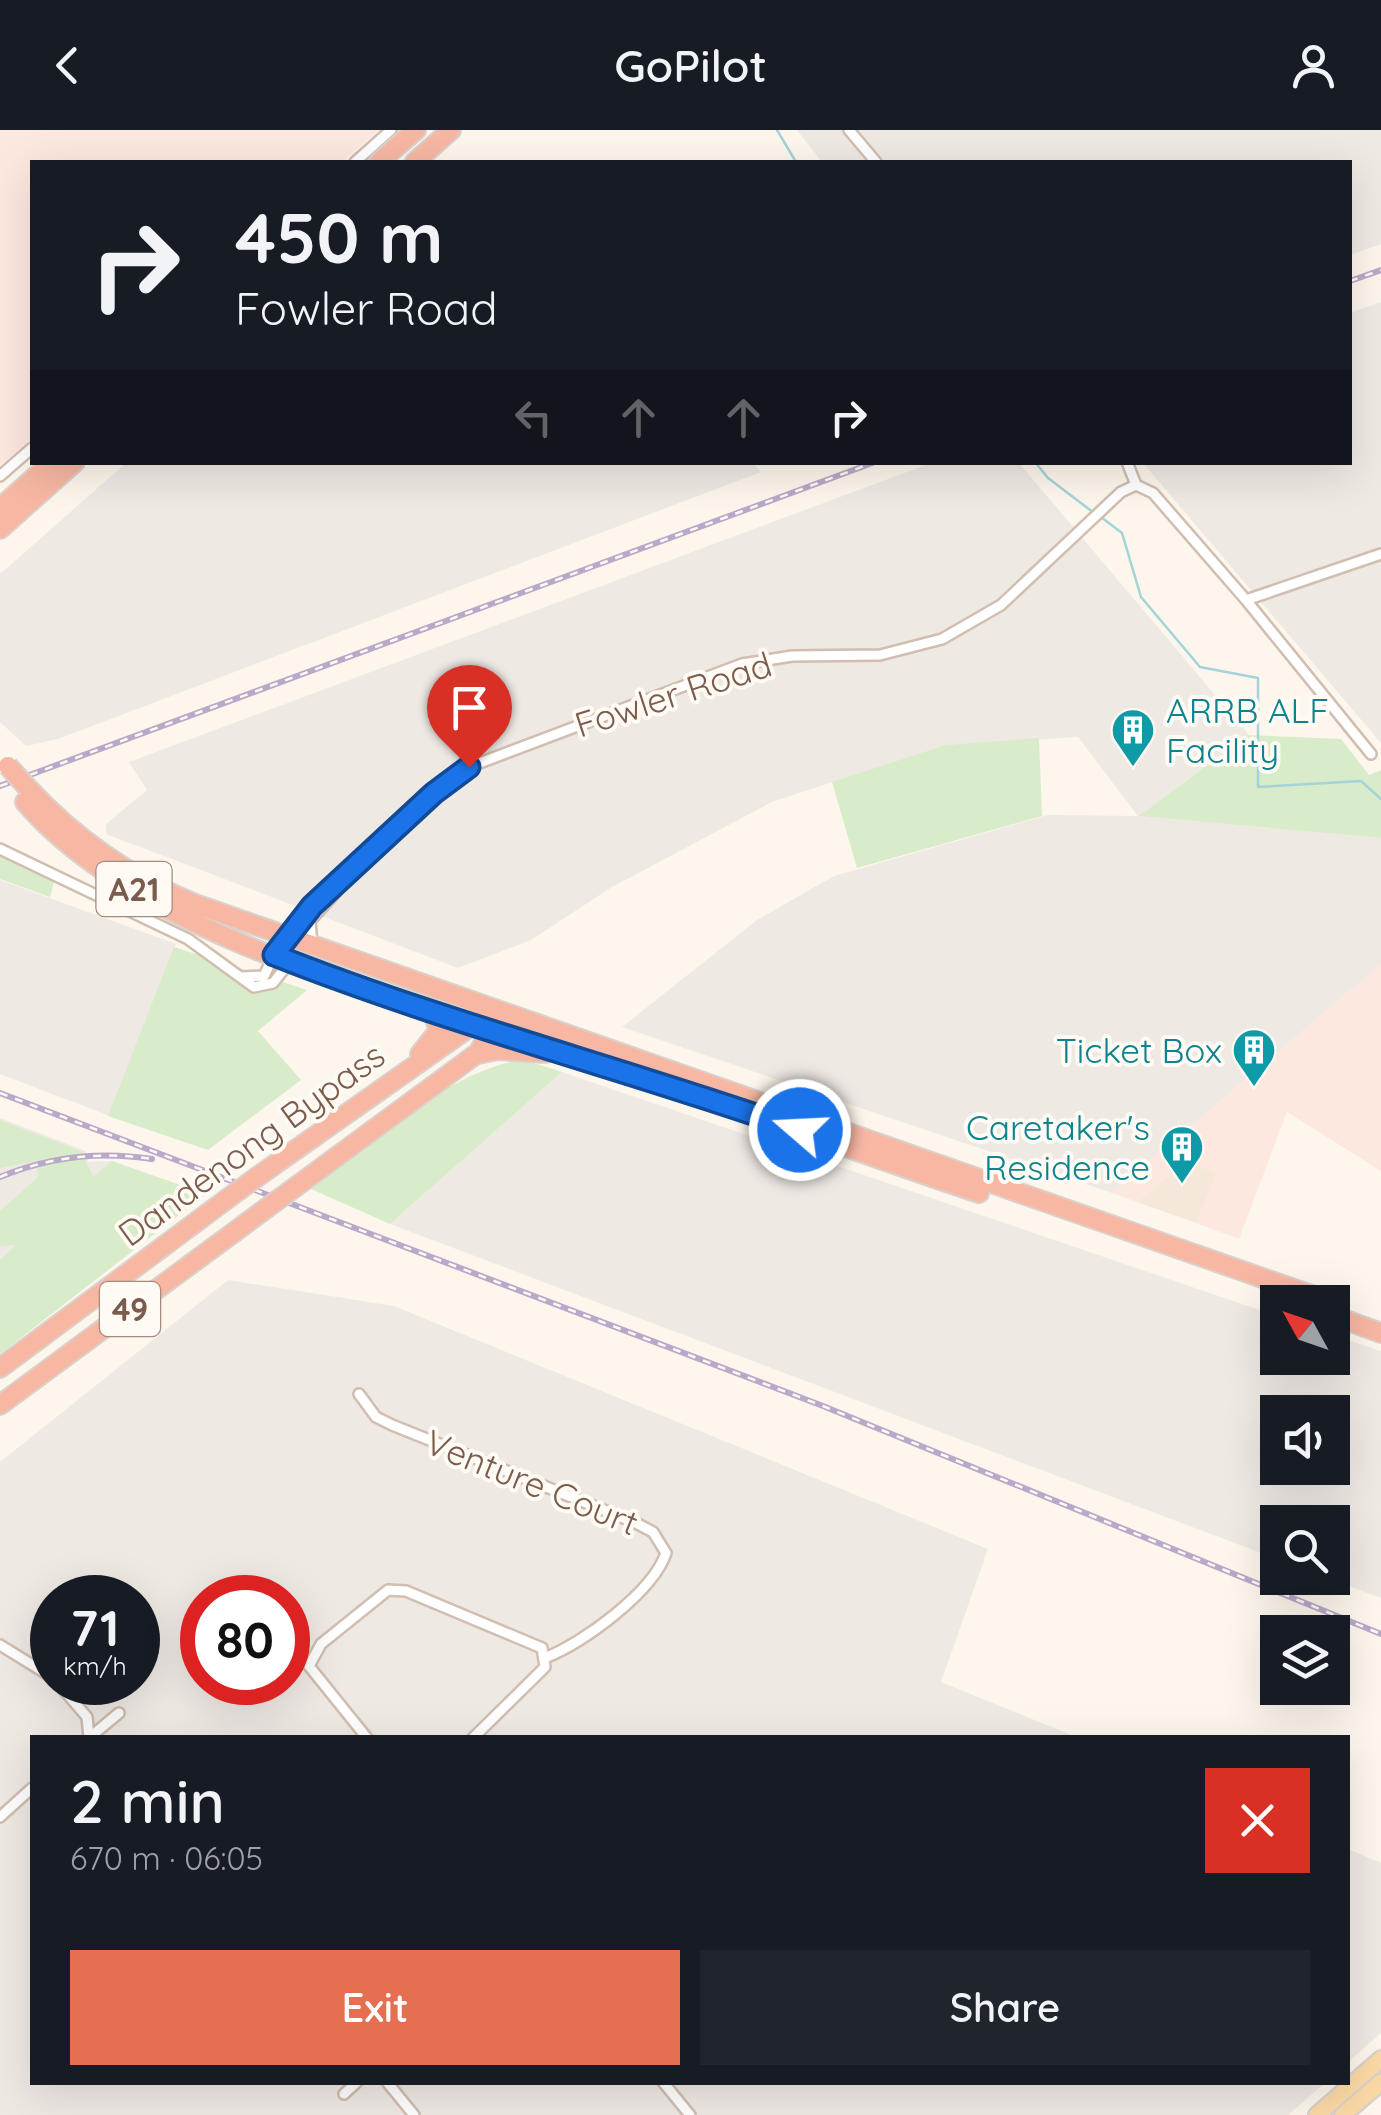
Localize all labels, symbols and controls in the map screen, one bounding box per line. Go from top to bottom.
text: GoPilot [614,37,767,93]
icon: back [40,38,95,93]
icon: person [1286,38,1341,93]
text: 450 m [235,193,444,281]
icon: right [70,200,200,330]
text: Fowler Road [235,280,497,336]
icon: left [506,390,561,445]
icon: ahead [611,390,666,445]
icon: ahead [716,390,771,445]
icon: right [821,390,876,445]
street label: Fowler Road [569,642,777,746]
pin [427,665,512,768]
icon: arrive [442,680,497,735]
place label: ARRB ALF Facility [1166,688,1329,772]
building icon: ARRB ALF Facility [1110,707,1156,768]
road number: A21 [96,862,172,916]
building icon: Ticket Box [1231,1027,1277,1088]
place label: Ticket Box [1056,1028,1222,1072]
street label: Dandenong Bypass [109,1033,393,1255]
position arrow [748,1078,852,1182]
place label: Caretaker's Residence [966,1105,1150,1189]
building icon: Caretaker's Residence [1159,1124,1205,1185]
road number: 49 [100,1282,160,1336]
north arrow [1260,1285,1350,1375]
map controls [1260,1285,1350,1705]
button: sound [1260,1395,1350,1485]
street label: Venture Court [419,1419,645,1545]
button: search [1260,1505,1350,1595]
speed limit sign: 80 [180,1575,310,1705]
text: 71 [71,1596,119,1659]
button: layers [1260,1615,1350,1705]
text: km/h [63,1650,127,1681]
text: 2 min [70,1763,225,1838]
button: close [1205,1768,1310,1873]
text: 670 m · 06:05 [70,1838,263,1878]
button: Exit [70,1950,680,2065]
button: Share [700,1950,1310,2065]

